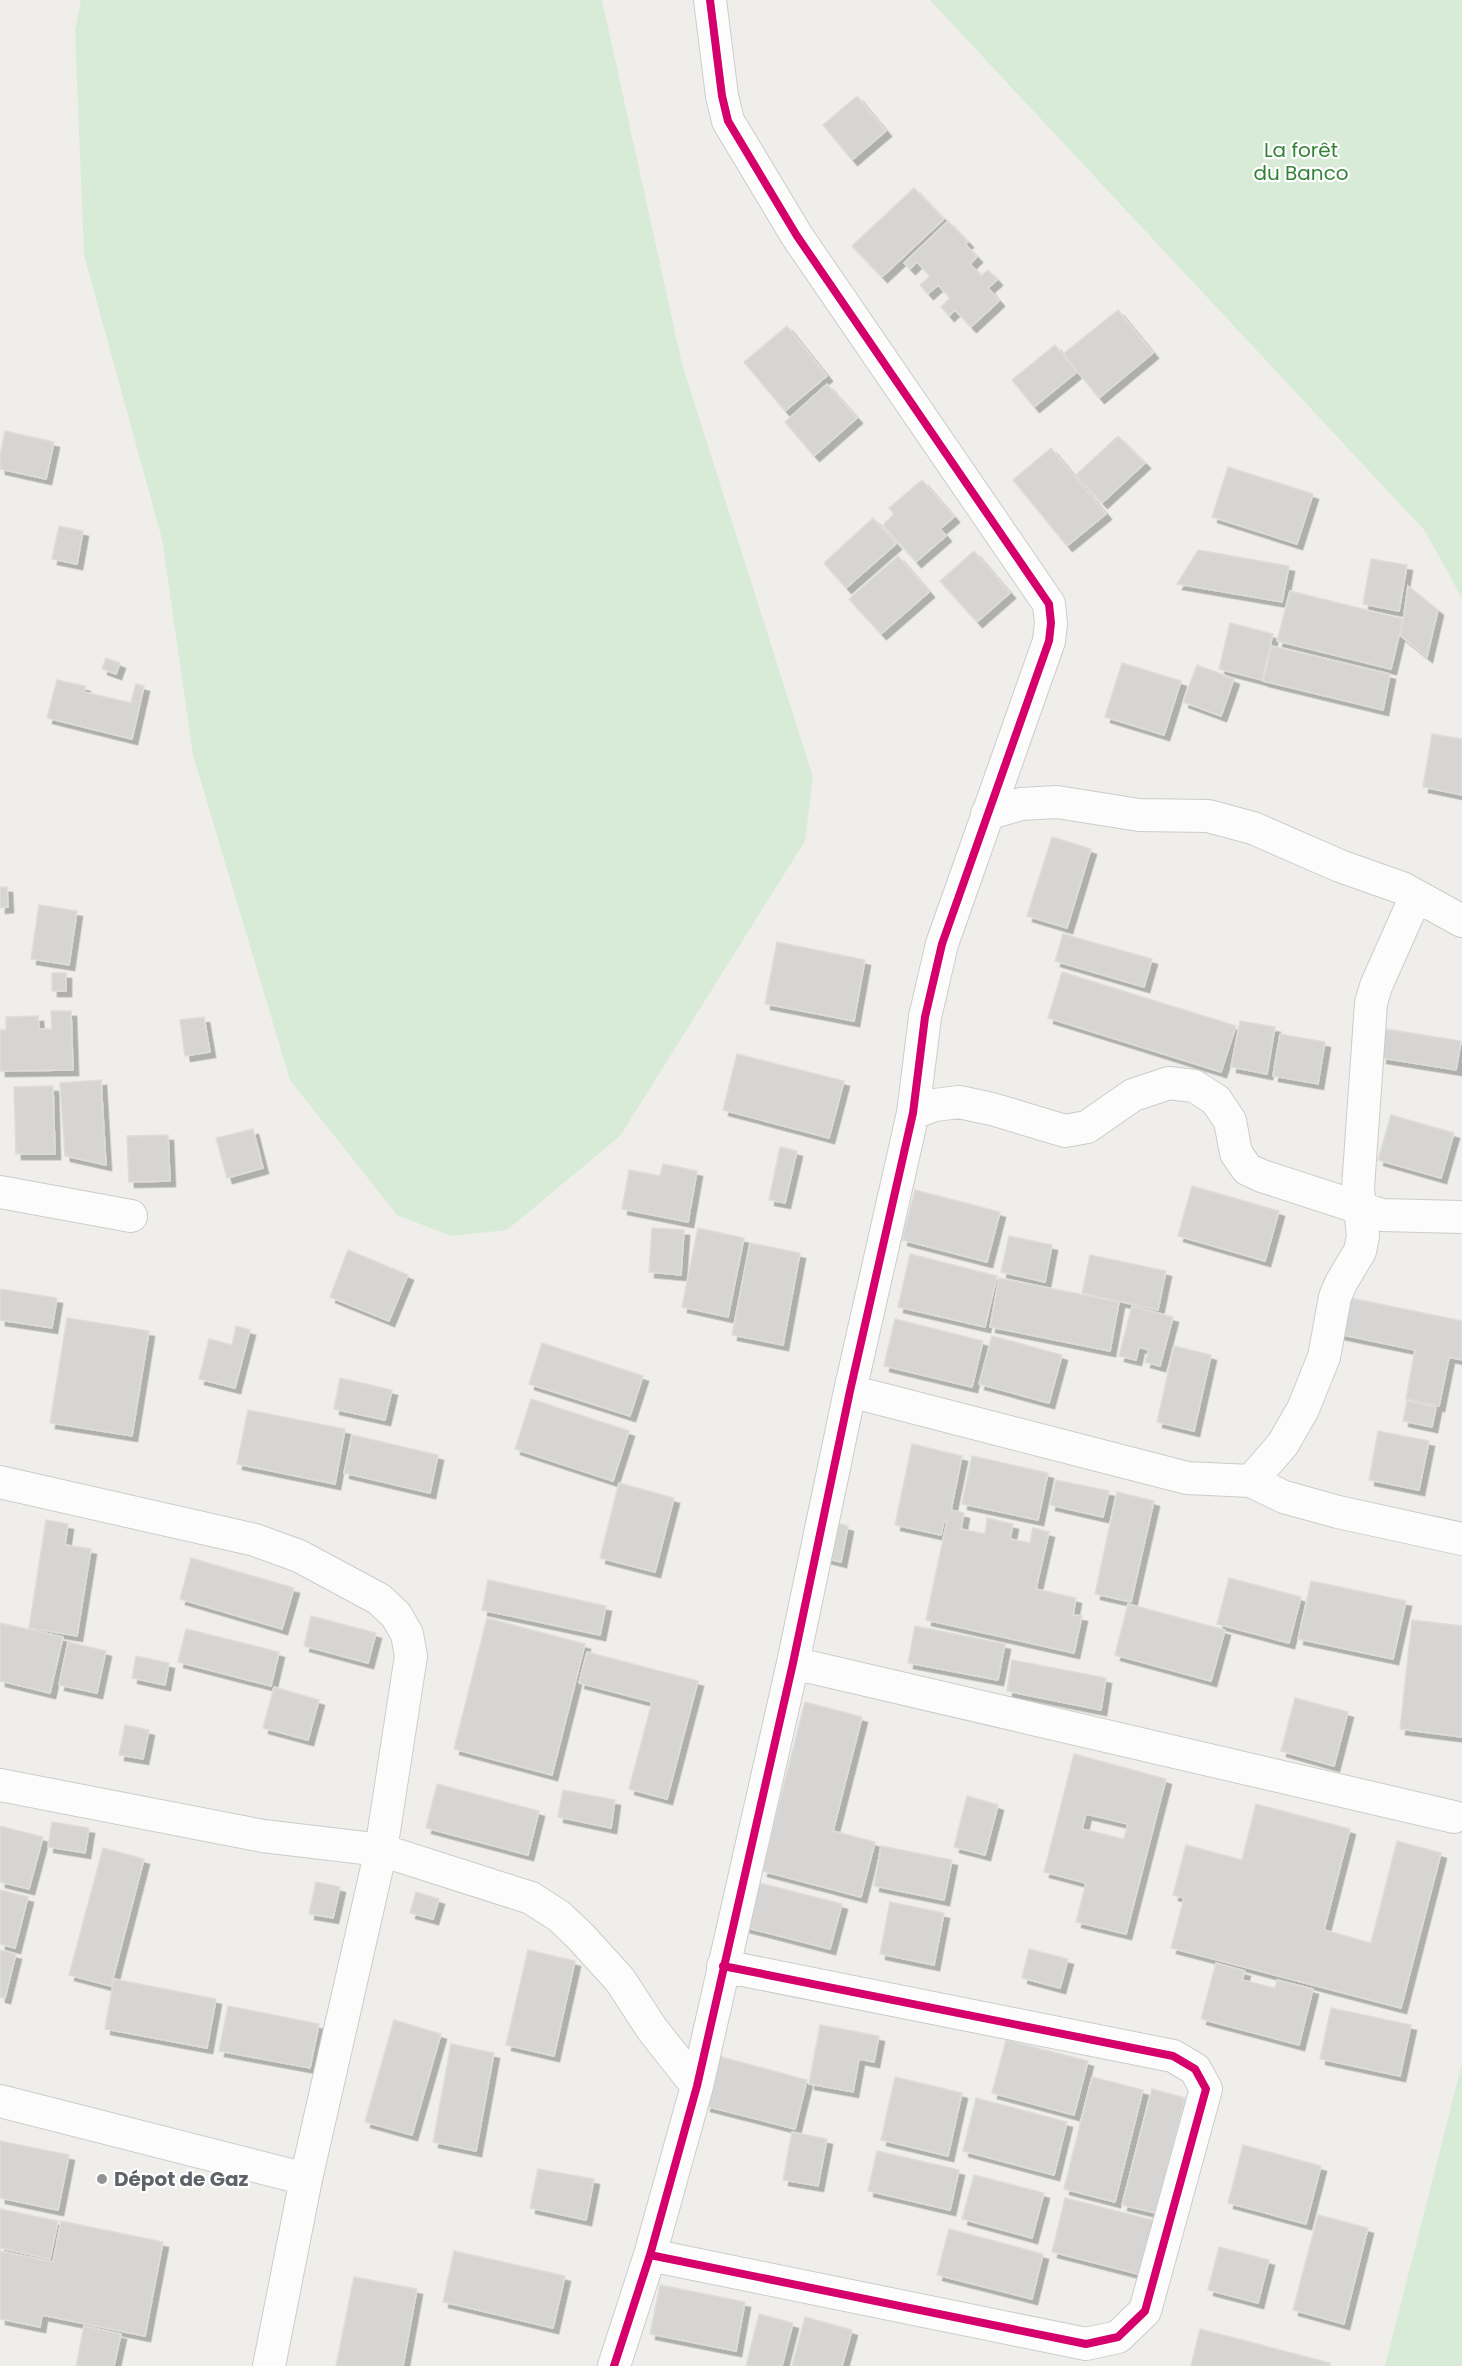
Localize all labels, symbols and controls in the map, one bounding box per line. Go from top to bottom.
park label: La forêt du Banco [1253,136,1349,187]
place label: Dépot de Gaz [114,2165,248,2193]
marker: Dépot de Gaz [95,2172,109,2186]

